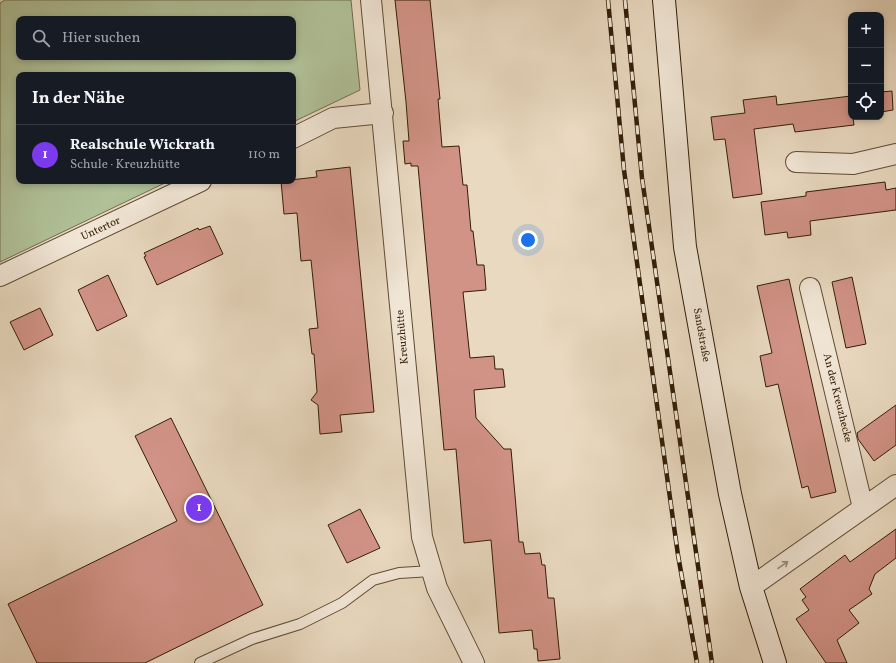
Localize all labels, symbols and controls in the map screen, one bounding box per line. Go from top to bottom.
map controls [848,12,884,120]
button: + [848,12,884,48]
search box [16,16,296,60]
icon: search [30,27,52,49]
text: Hier suchen [62,28,140,49]
button: − [848,48,884,84]
button: locate [848,84,884,120]
text: In der Nähe [32,87,125,110]
text: Realschule Wickrath [70,135,215,156]
text: 1 [42,146,48,164]
text: 110 m [248,146,280,164]
text: Schule · Kreuzhütte [70,156,180,174]
street label: Untertor [79,213,123,245]
your location [518,230,538,250]
street label: Sandstraße [689,307,713,363]
street label: Kreuzhütte [393,309,413,365]
street label: An der Kreuzhecke [819,352,855,444]
pin: 1 [186,493,212,523]
one-way arrow [777,561,788,569]

